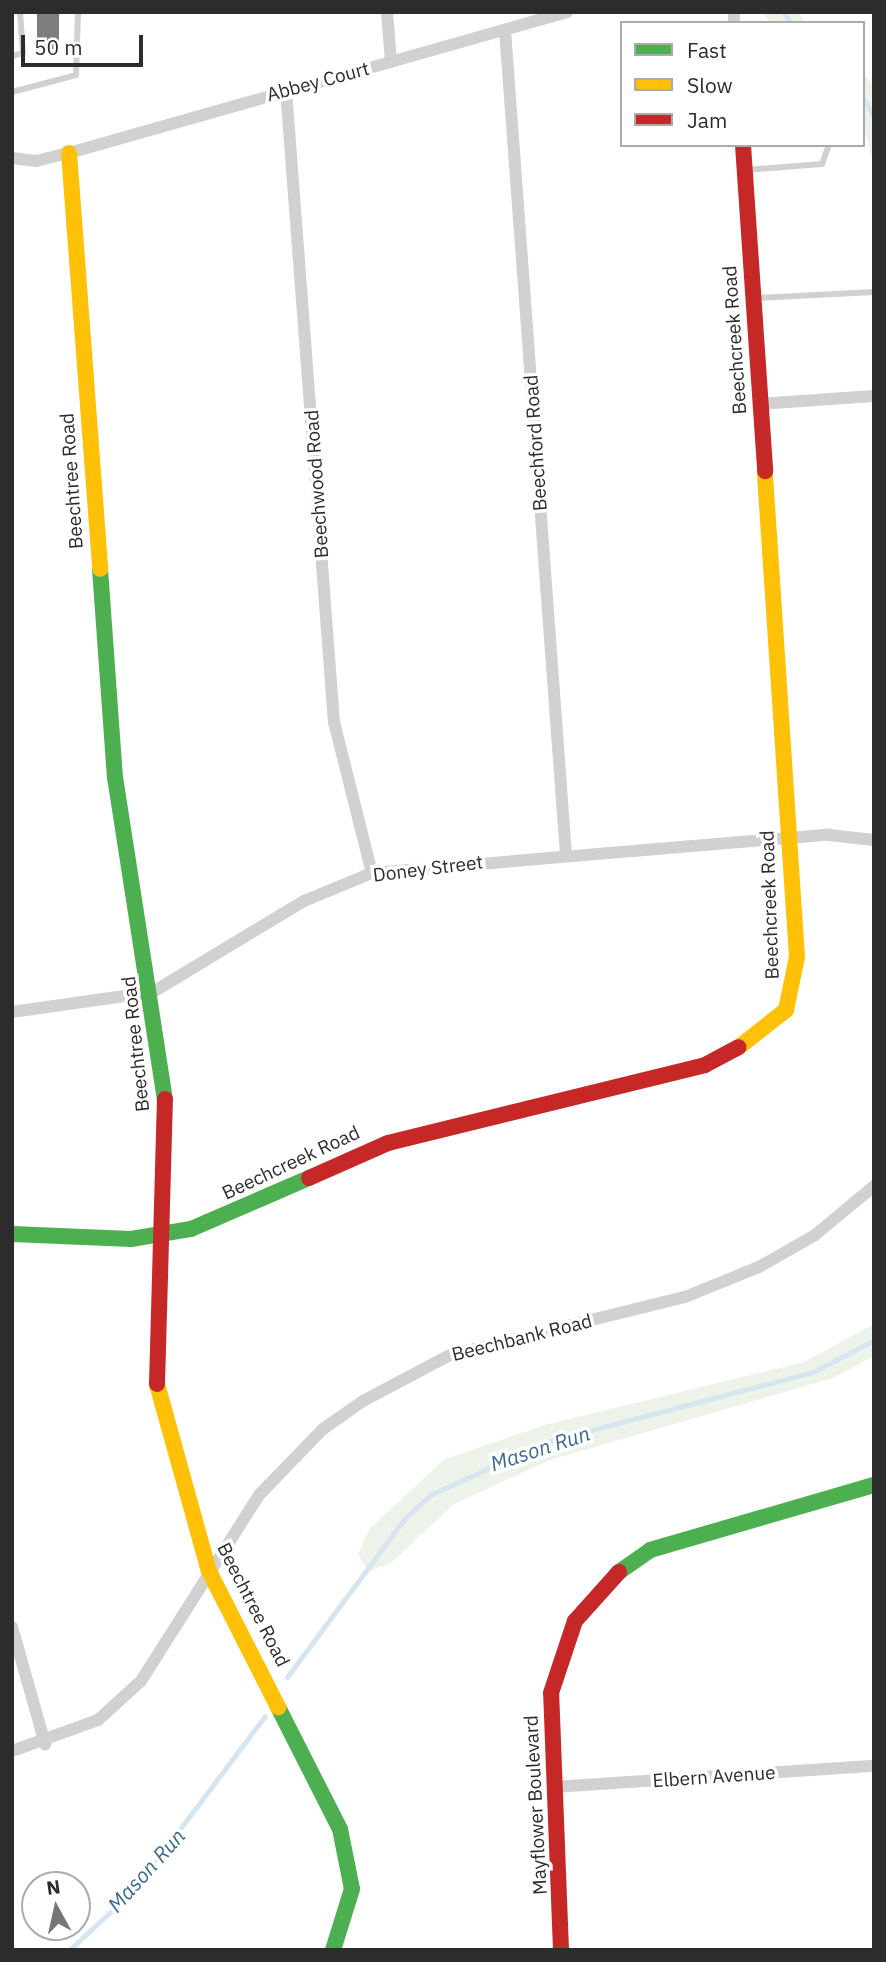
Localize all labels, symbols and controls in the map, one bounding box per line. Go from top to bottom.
scale bar [24,21,147,65]
legend [620,21,865,147]
text: 50 m [34,33,83,61]
text: Fast [687,36,727,64]
street label: Abbey Court [264,57,372,107]
text: Slow [687,71,733,99]
text: Jam [687,106,727,134]
street label: Beechcreek Road [718,265,752,415]
street label: Beechford Road [520,374,552,512]
street label: Beechwood Road [300,409,334,559]
street label: Beechtree Road [56,412,88,550]
street label: Beechcreek Road [756,830,784,980]
street label: Doney Street [372,851,484,887]
street label: Beechtree Road [118,975,154,1113]
street label: Beechcreek Road [219,1121,363,1205]
street label: Beechbank Road [450,1310,594,1366]
water label: Mason Run [487,1420,593,1476]
street label: Beechtree Road [212,1539,294,1671]
street label: Mayflower Boulevard [520,1715,552,1895]
street label: Elbern Avenue [652,1761,776,1793]
water label: Mason Run [102,1823,190,1917]
north arrow [21,1871,91,1941]
text: N [45,1874,62,1900]

